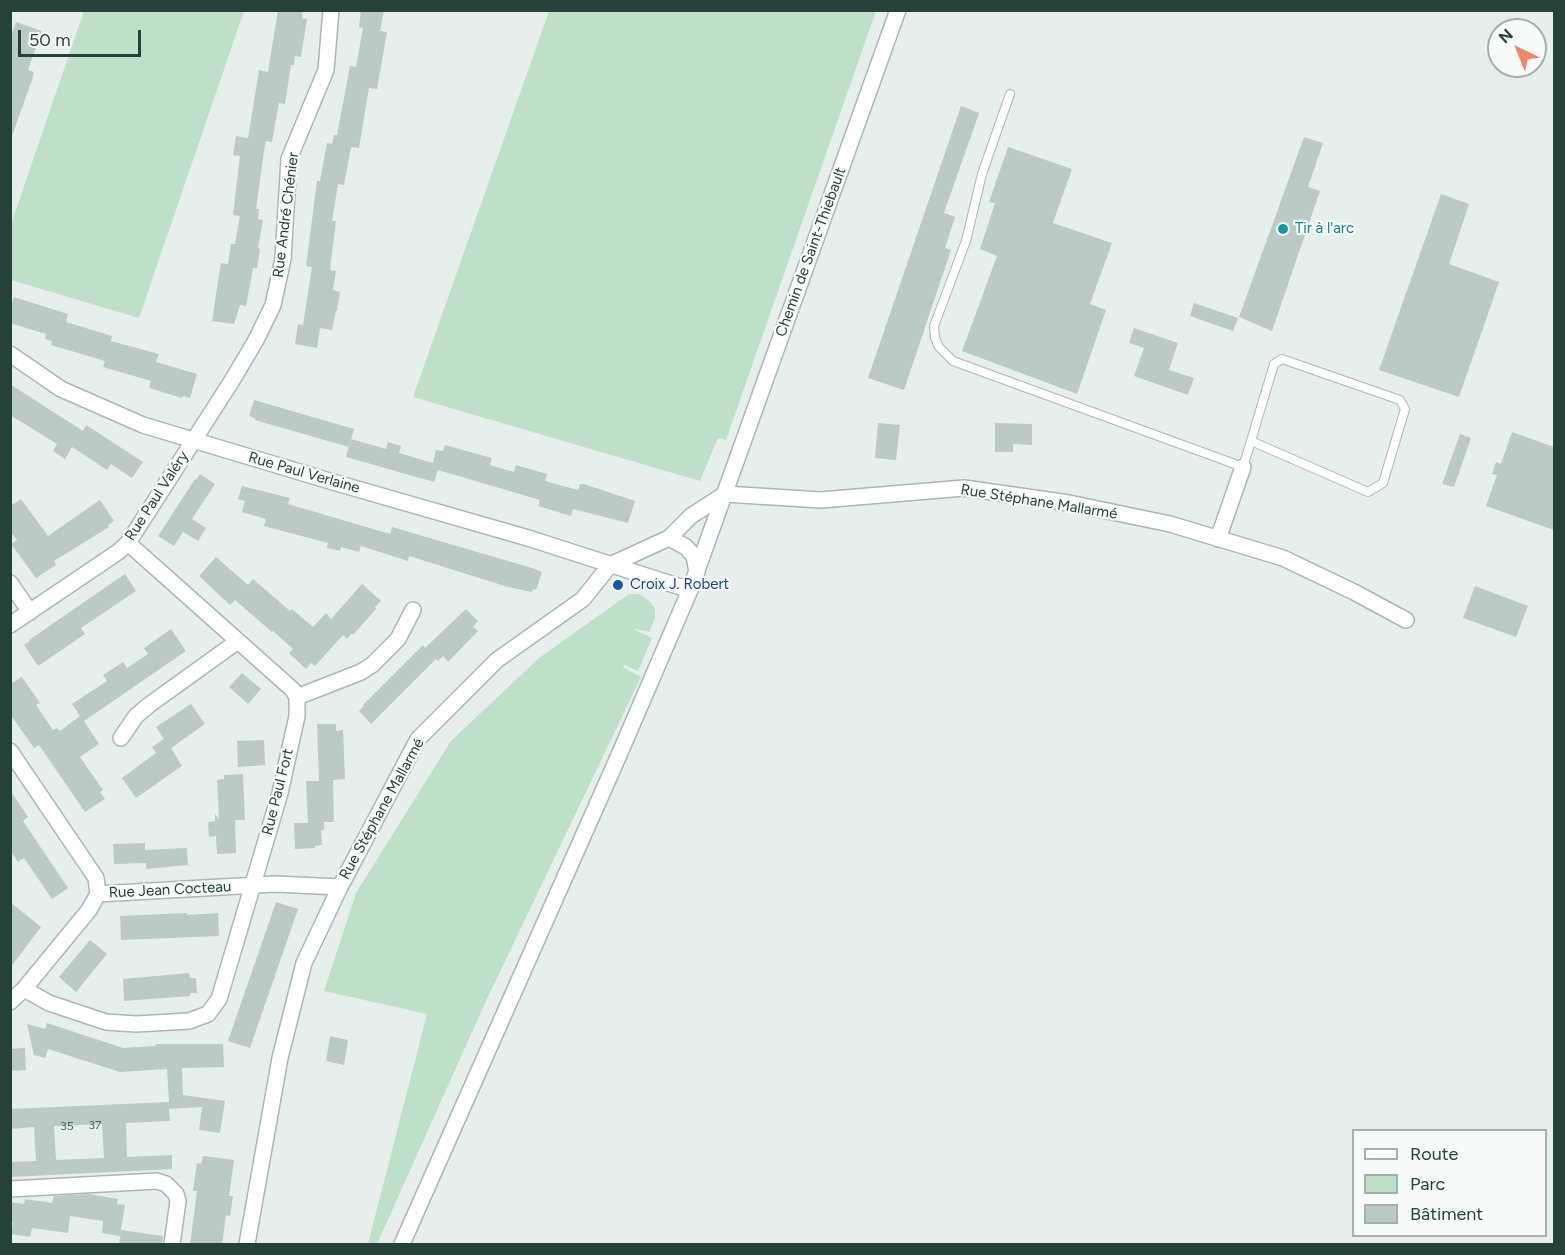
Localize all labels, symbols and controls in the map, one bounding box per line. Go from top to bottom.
scale bar [21,18,144,56]
north arrow [1487,18,1547,78]
text: N [1495,25,1517,47]
text: 50 m [29,29,71,51]
street label: Rue André Chénier [269,151,303,279]
street label: Chemin de Saint-Thiebault [772,165,850,339]
place label: Tir à l'arc [1295,220,1354,238]
marker: Tir à l'arc [1276,222,1290,236]
street label: Rue Paul Valéry [121,448,193,544]
street label: Rue Paul Verlaine [246,448,362,498]
street label: Rue Stéphane Mallarmé [959,481,1119,523]
place label: Croix J. Robert [630,576,729,594]
marker: Croix J. Robert [611,578,625,592]
street label: Rue Stéphane Mallarmé [336,735,428,883]
street label: Rue Paul Fort [259,747,297,837]
street label: Rue Jean Cocteau [108,878,232,902]
house number: 37 [89,1118,101,1132]
house number: 35 [60,1119,74,1133]
legend [1352,1129,1547,1237]
text: Route [1410,1143,1458,1165]
text: Parc [1410,1173,1445,1195]
text: Bâtiment [1410,1203,1483,1225]

